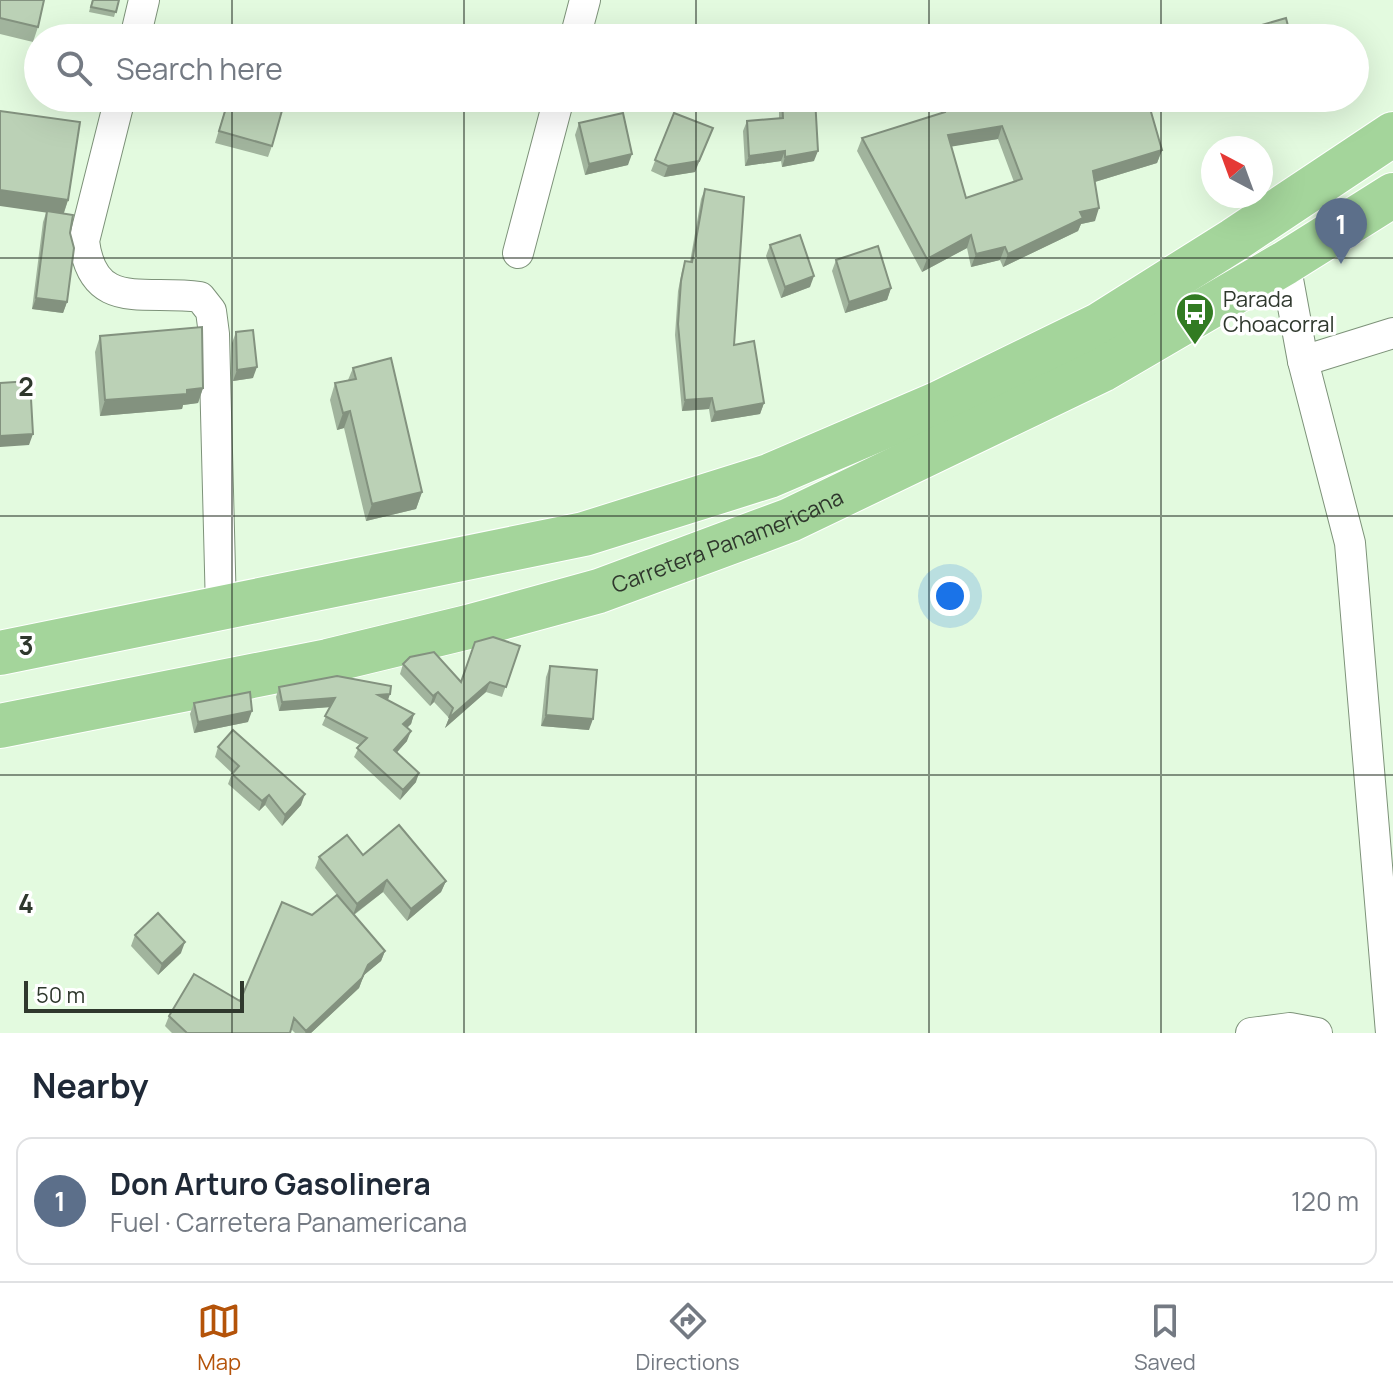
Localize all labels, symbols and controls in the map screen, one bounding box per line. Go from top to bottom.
search box [24,24,1369,112]
icon: search [52,46,96,90]
text: Search here [116,48,283,89]
north arrow [1201,136,1273,208]
pin: 1 [1315,198,1367,264]
place label: Parada Choacorral [1223,284,1335,339]
bus stop icon: Parada Choacorral [1174,291,1216,346]
text: 2 [18,368,34,404]
street label: Carretera Panamericana [607,482,848,600]
your location [930,576,970,616]
text: 3 [18,627,34,663]
text: 4 [18,885,34,921]
scale bar [24,977,244,1013]
text: 50 m [36,980,85,1010]
text: Nearby [32,1062,148,1108]
text: Don Arturo Gasolinera [110,1163,431,1204]
text: 1 [54,1183,66,1219]
text: 120 m [1291,1183,1359,1219]
text: Fuel · Carretera Panamericana [110,1204,467,1240]
tab: Map [197,1299,241,1377]
tab: Directions [635,1299,740,1377]
tab: Saved [1134,1299,1196,1377]

